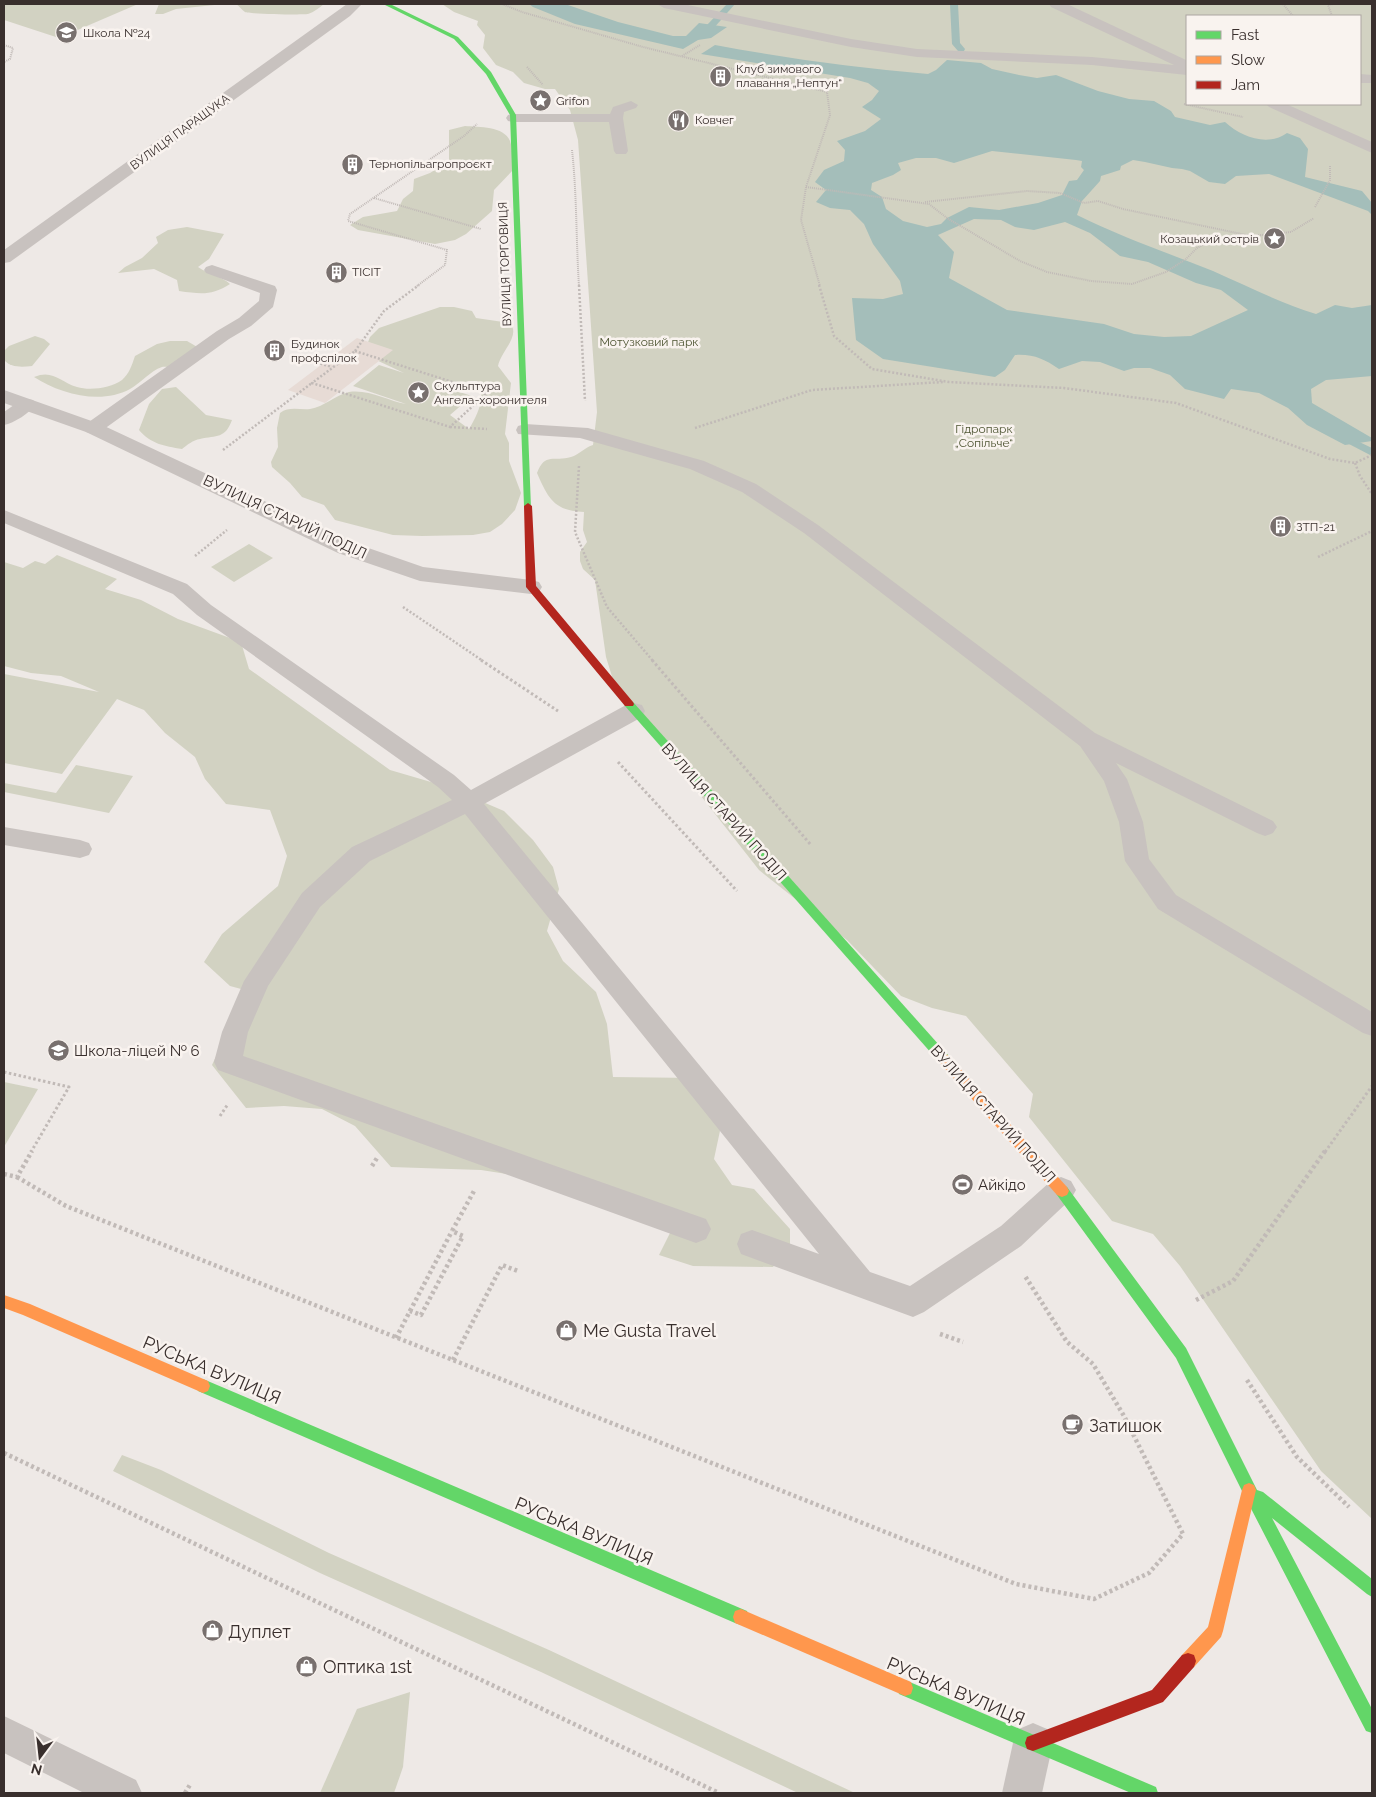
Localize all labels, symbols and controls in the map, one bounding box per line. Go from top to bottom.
legend [1186,15,1361,105]
school or university icon: Школа №24 [55,21,79,45]
place label: Школа №24 [83,26,151,40]
text: Fast [1231,26,1259,44]
text: Slow [1231,51,1265,69]
place label: Клуб зимового плавання „Нептун“ [736,62,842,90]
building icon: Клуб зимового плавання „Нептун“ [708,64,732,88]
text: Jam [1231,76,1260,94]
place icon: Grifon [528,89,552,113]
street label: ВУЛИЦЯ ПАРАЩУКА [128,91,232,173]
place label: Grifon [556,94,589,108]
restaurant icon: Ковчег [667,108,691,132]
place label: Ковчег [695,113,734,127]
building icon: Тернопільагропроєкт [341,152,365,176]
place label: Тернопільагропроєкт [369,157,492,171]
street label: ВУЛИЦЯ ТОРГОВИЦЯ [496,201,514,327]
place icon: Козацький острів [1263,227,1287,251]
place label: Козацький острів [1160,232,1259,246]
building icon: ТІСІТ [324,260,348,284]
place label: ТІСІТ [352,265,382,279]
park label: Мотузковий парк [599,335,699,349]
place label: Будинок профспілок [291,337,357,365]
building icon: Будинок профспілок [263,339,287,363]
place label: Скульптура Ангела-хоронителя [434,379,547,407]
place icon: Скульптура Ангела-хоронителя [406,381,430,405]
park label: Гідропарк „Сопільче“ [955,422,1013,450]
street label: ВУЛИЦЯ СТАРИЙ ПОДІЛ [200,471,370,563]
building icon: ЗТП-21 [1268,515,1292,539]
place label: ЗТП-21 [1296,520,1335,534]
street label: ВУЛИЦЯ СТАРИЙ ПОДІЛ [658,740,790,884]
school or university icon: Школа-ліцей № 6 [46,1039,70,1063]
place label: Школа-ліцей № 6 [74,1042,200,1060]
street label: ВУЛИЦЯ СТАРИЙ ПОДІЛ [927,1042,1059,1186]
sports icon: Айкідо [950,1173,974,1197]
place label: Айкідо [978,1176,1026,1194]
shop icon: Me Gusta Travel [555,1318,579,1342]
place label: Me Gusta Travel [583,1320,716,1341]
street label: РУСЬКА ВУЛИЦЯ [140,1331,284,1409]
cafe icon: Затишок [1061,1413,1085,1437]
place label: Затишок [1089,1415,1162,1436]
street label: РУСЬКА ВУЛИЦЯ [512,1492,656,1570]
shop icon: Дуплет [200,1619,224,1643]
place label: Дуплет [228,1621,291,1642]
street label: РУСЬКА ВУЛИЦЯ [884,1652,1028,1730]
shop icon: Оптика 1st [295,1654,319,1678]
place label: Оптика 1st [323,1656,412,1677]
north arrow [15,1732,65,1782]
text: N [29,1760,44,1779]

